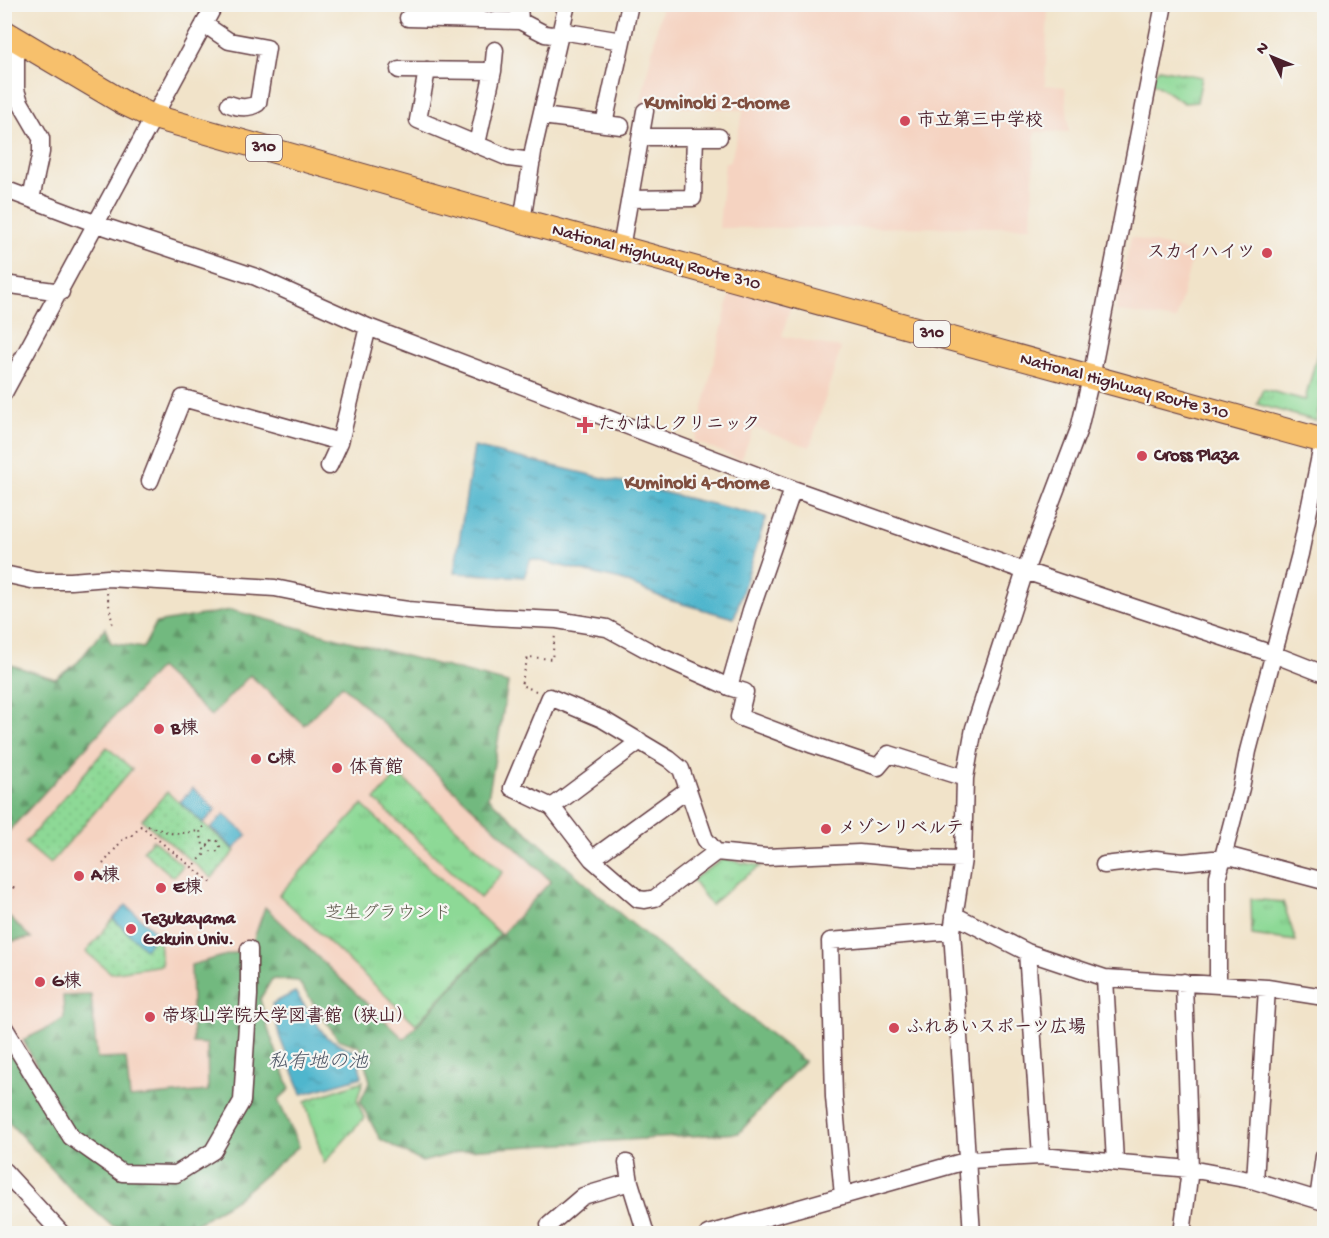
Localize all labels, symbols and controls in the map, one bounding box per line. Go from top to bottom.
north arrow [1242,27,1302,87]
text: N [1253,38,1274,59]
district label: Kuminoki 2-chome [643,93,790,116]
place label: 市立第三中学校 [917,110,1043,132]
marker: 市立第三中学校 [898,114,912,128]
road number: 310 [246,135,282,161]
street label: National Highway Route 310 [549,220,763,296]
place label: スカイハイツ [1147,243,1255,264]
marker: スカイハイツ [1260,246,1274,260]
road number: 310 [914,321,950,347]
street label: National Highway Route 310 [1017,349,1231,425]
place label: たかはしクリニック [598,415,760,436]
marker: たかはしクリニック [576,416,594,434]
place label: Cross Plaza [1153,446,1240,467]
marker: Cross Plaza [1135,449,1149,463]
district label: Kuminoki 4-chome [624,473,770,496]
place label: B棟 [170,718,198,740]
marker: B棟 [152,722,166,736]
place label: C棟 [267,748,296,770]
marker: C棟 [249,752,263,766]
place label: 体育館 [349,757,403,779]
marker: 体育館 [330,761,344,775]
place label: メゾンリベルテ [838,818,964,840]
marker: メゾンリベルテ [819,822,833,836]
place label: A棟 [90,865,120,887]
marker: A棟 [72,869,86,883]
place label: E棟 [173,877,202,899]
marker: E棟 [154,881,168,895]
park label: 芝生グラウンド [325,903,451,925]
place label: Tezukayama Gakuin Univ. [141,909,236,951]
marker: Tezukayama Gakuin Univ. [124,922,138,936]
place label: G棟 [52,971,81,993]
marker: G棟 [33,975,47,989]
place label: 帝塚山学院大学図書館（狭山） [162,1005,414,1028]
marker: 帝塚山学院大学図書館（狭山） [143,1010,157,1024]
place label: ふれあいスポーツ広場 [906,1017,1086,1039]
marker: ふれあいスポーツ広場 [887,1021,901,1035]
water label: 私有地の池 [268,1050,369,1075]

